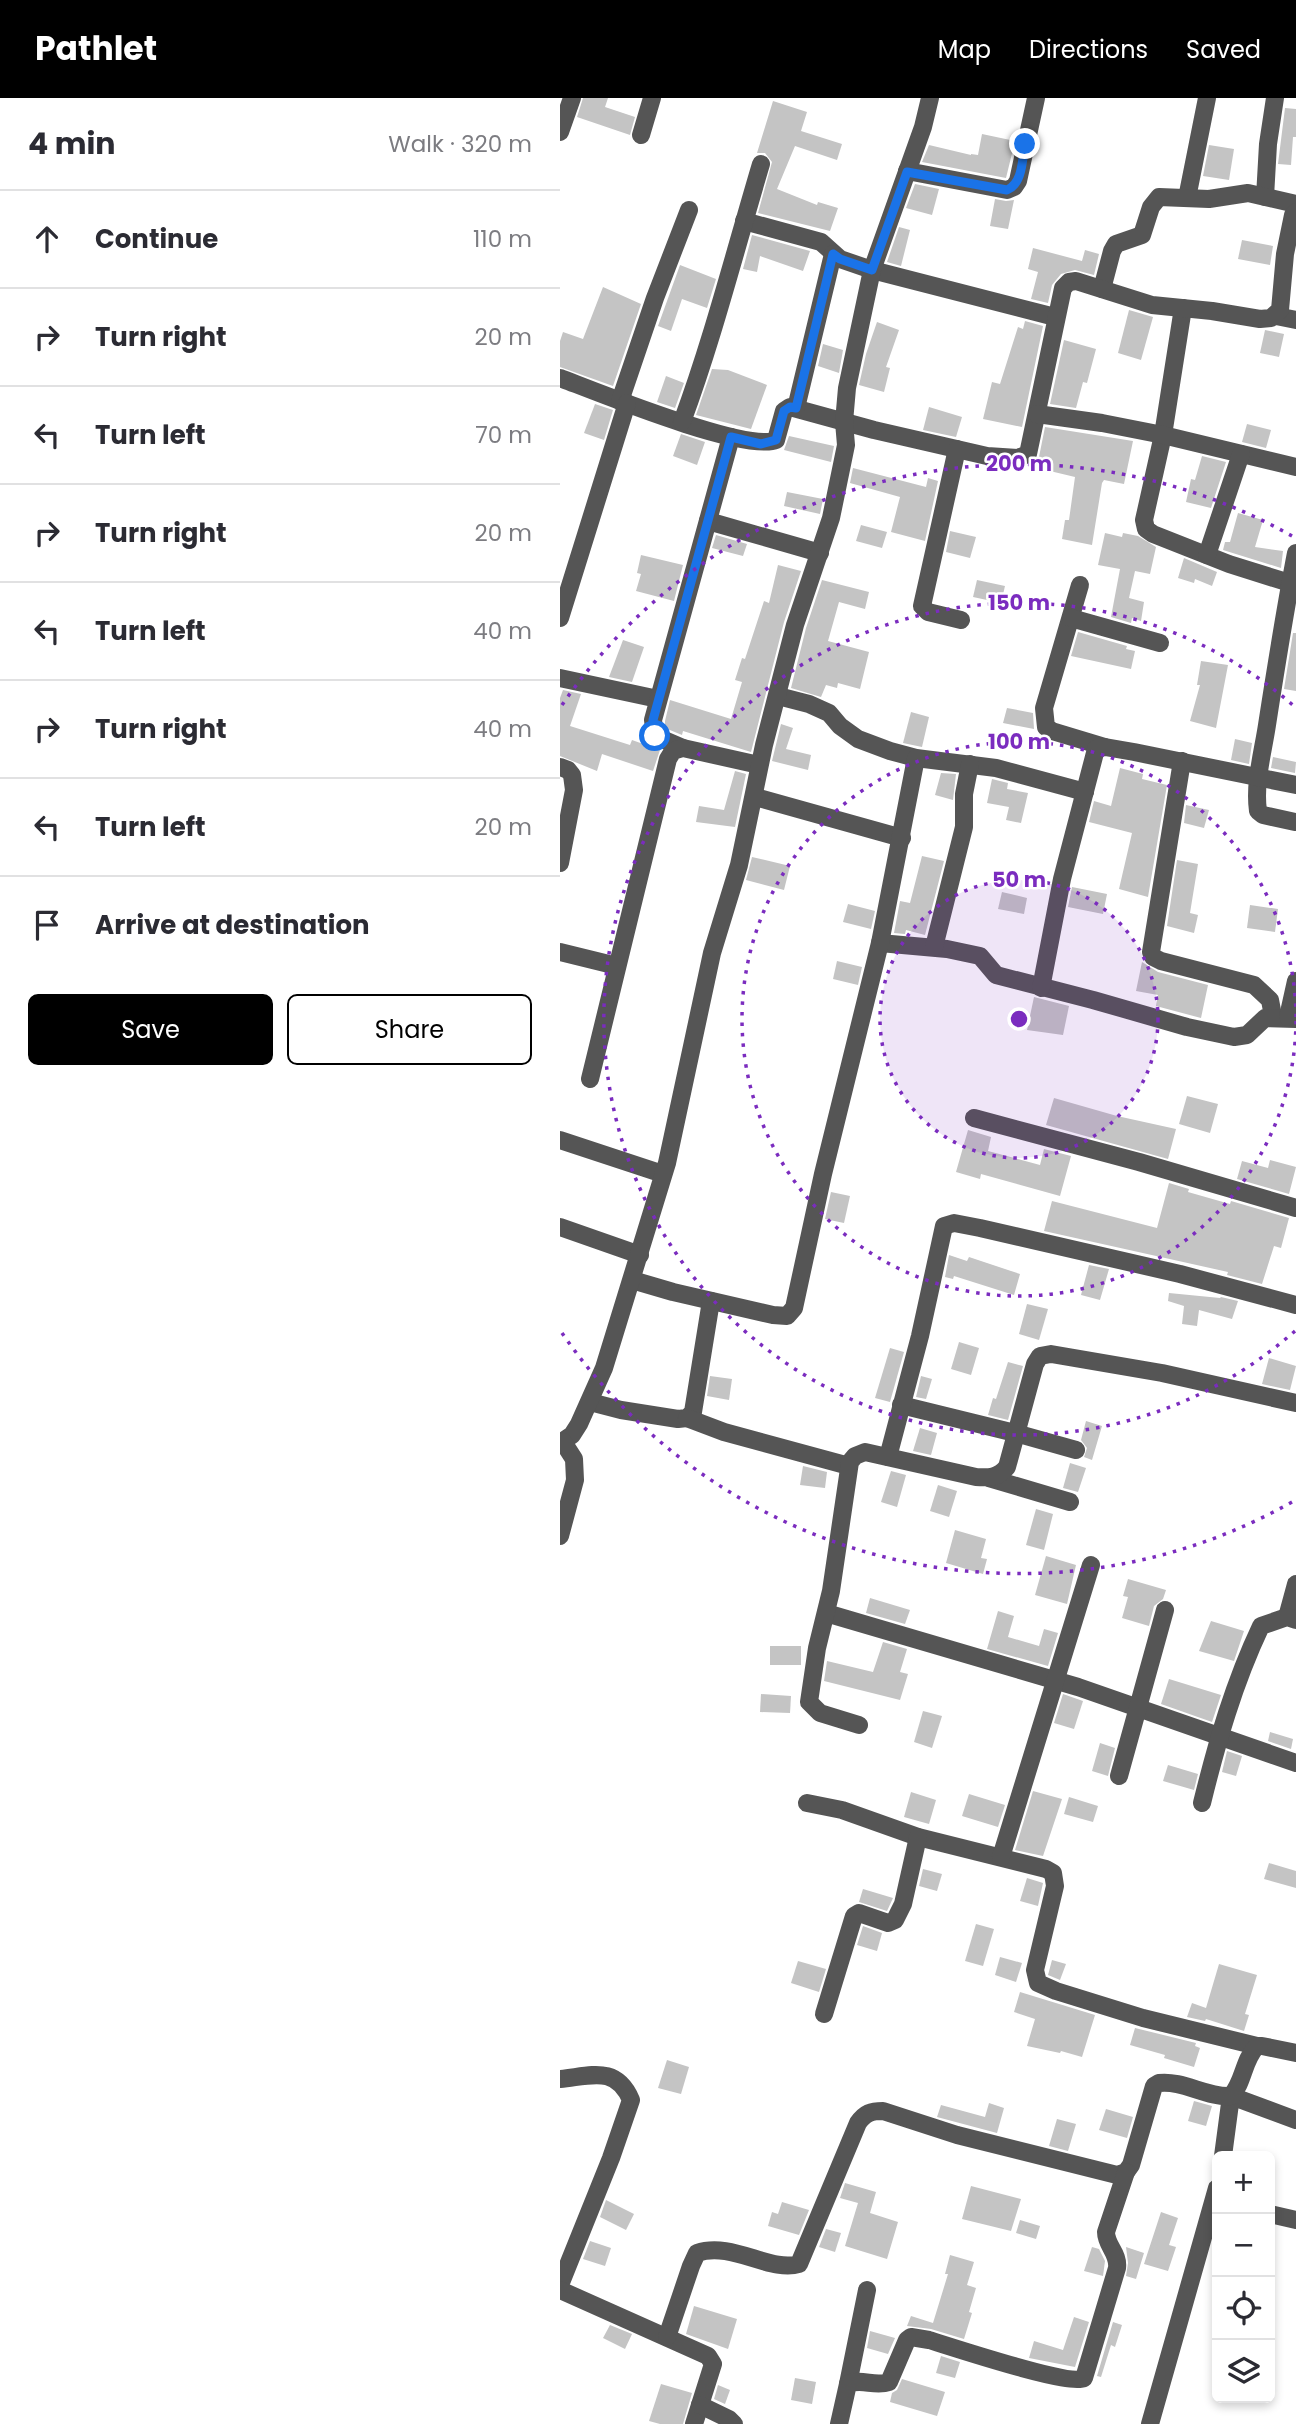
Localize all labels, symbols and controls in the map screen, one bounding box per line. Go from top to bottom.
text: Pathlet [35,25,157,72]
text: Map [938,33,991,66]
text: Directions [1029,33,1148,66]
text: Saved [1186,33,1261,66]
text: 4 min [28,122,116,165]
text: Walk · 320 m [388,128,532,160]
route end [1009,128,1040,159]
icon: ahead [28,220,66,258]
text: Continue [95,221,218,257]
text: 110 m [473,223,532,255]
icon: right [28,318,66,356]
text: Turn right [95,319,227,355]
text: 20 m [474,321,532,353]
icon: left [28,416,66,454]
text: Turn left [95,417,206,453]
text: 70 m [475,419,532,451]
text: 200 m [986,449,1052,478]
icon: right [28,514,66,552]
text: Turn right [95,515,227,551]
text: 20 m [474,517,532,549]
text: 150 m [988,588,1050,617]
icon: left [28,612,66,650]
text: Turn left [95,613,206,649]
text: 40 m [473,615,532,647]
icon: right [28,710,66,748]
text: Turn right [95,711,227,747]
text: 40 m [473,713,532,745]
route start [639,720,670,751]
text: 100 m [988,727,1050,756]
icon: left [28,808,66,846]
text: Turn left [95,809,206,845]
text: 20 m [474,811,532,843]
text: 50 m [992,865,1046,894]
icon: arrive [28,906,66,944]
text: Arrive at destination [95,907,370,943]
button: Save [28,994,273,1065]
button: Share [287,994,532,1065]
centre of rings [1007,1007,1031,1031]
map controls [1212,2151,1275,2403]
button: + [1212,2151,1275,2214]
button: − [1212,2214,1275,2277]
button: locate [1212,2277,1275,2340]
button: layers [1212,2340,1275,2403]

